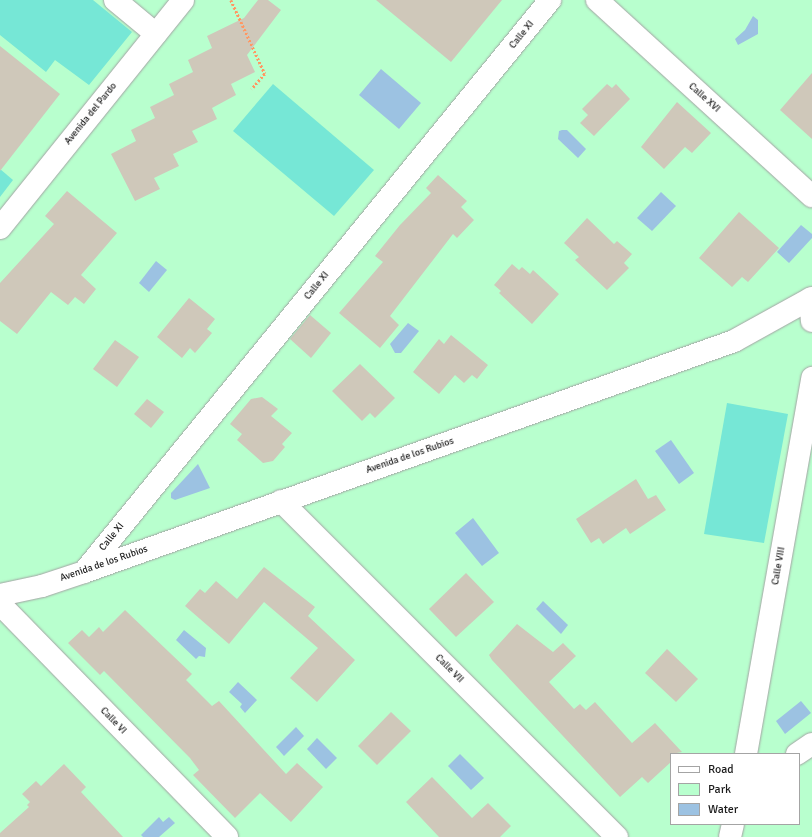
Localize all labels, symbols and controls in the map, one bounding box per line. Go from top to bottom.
street label: Calle XI [507,19,537,51]
street label: Avenida del Pardo [62,81,120,147]
street label: Calle XVI [686,81,722,115]
street label: Calle XI [302,270,332,302]
street label: Avenida de los Rubios [365,435,455,477]
street label: Calle XI [97,521,127,553]
street label: Avenida de los Rubios [59,543,149,585]
street label: Calle VIII [770,546,788,586]
street label: Calle VII [432,652,466,686]
street label: Calle VI [97,705,129,737]
legend [670,753,800,825]
text: Road [708,762,734,777]
text: Park [708,782,731,797]
text: Water [708,802,738,817]

